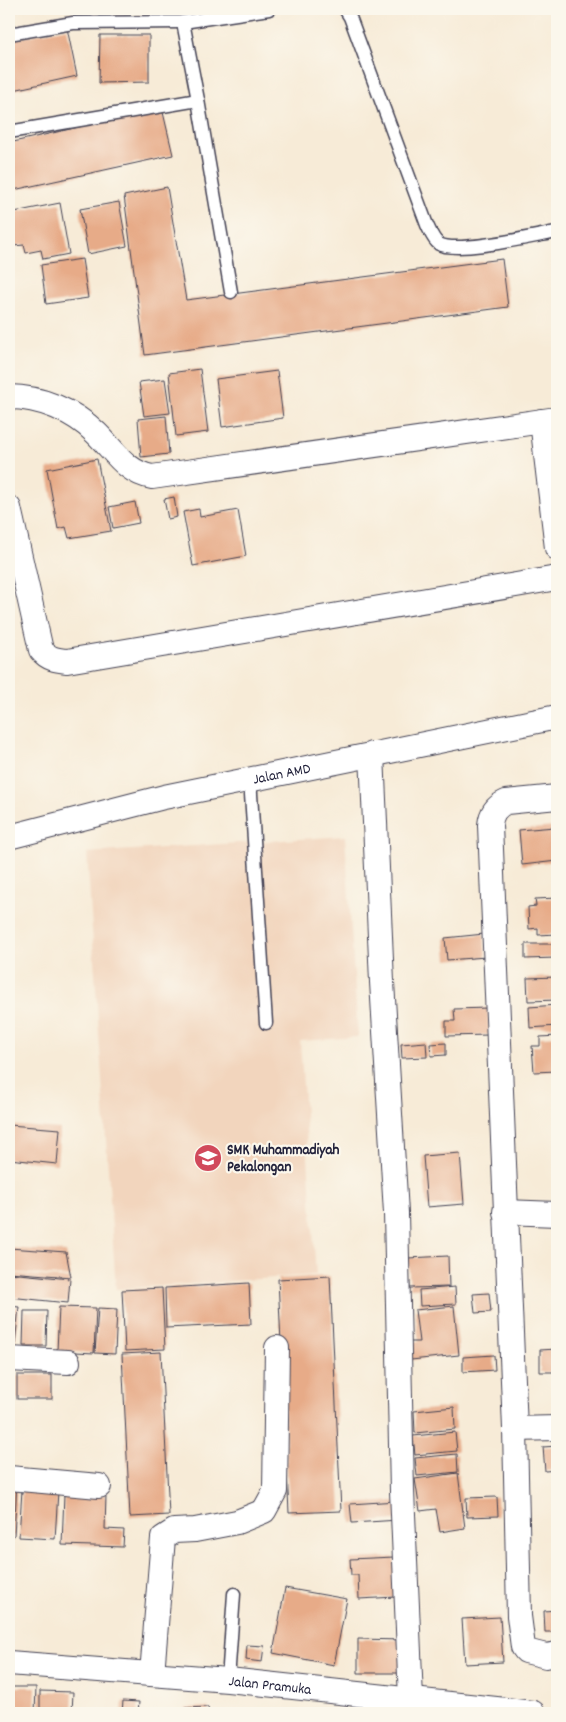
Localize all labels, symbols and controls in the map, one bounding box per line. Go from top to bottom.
street label: Jalan AMD [251,758,313,792]
place label: SMK Muhammadiyah Pekalongan [227,1140,339,1179]
school or university icon: SMK Muhammadiyah Pekalongan [193,1143,223,1173]
street label: Jalan Pramuka [227,1671,313,1702]

